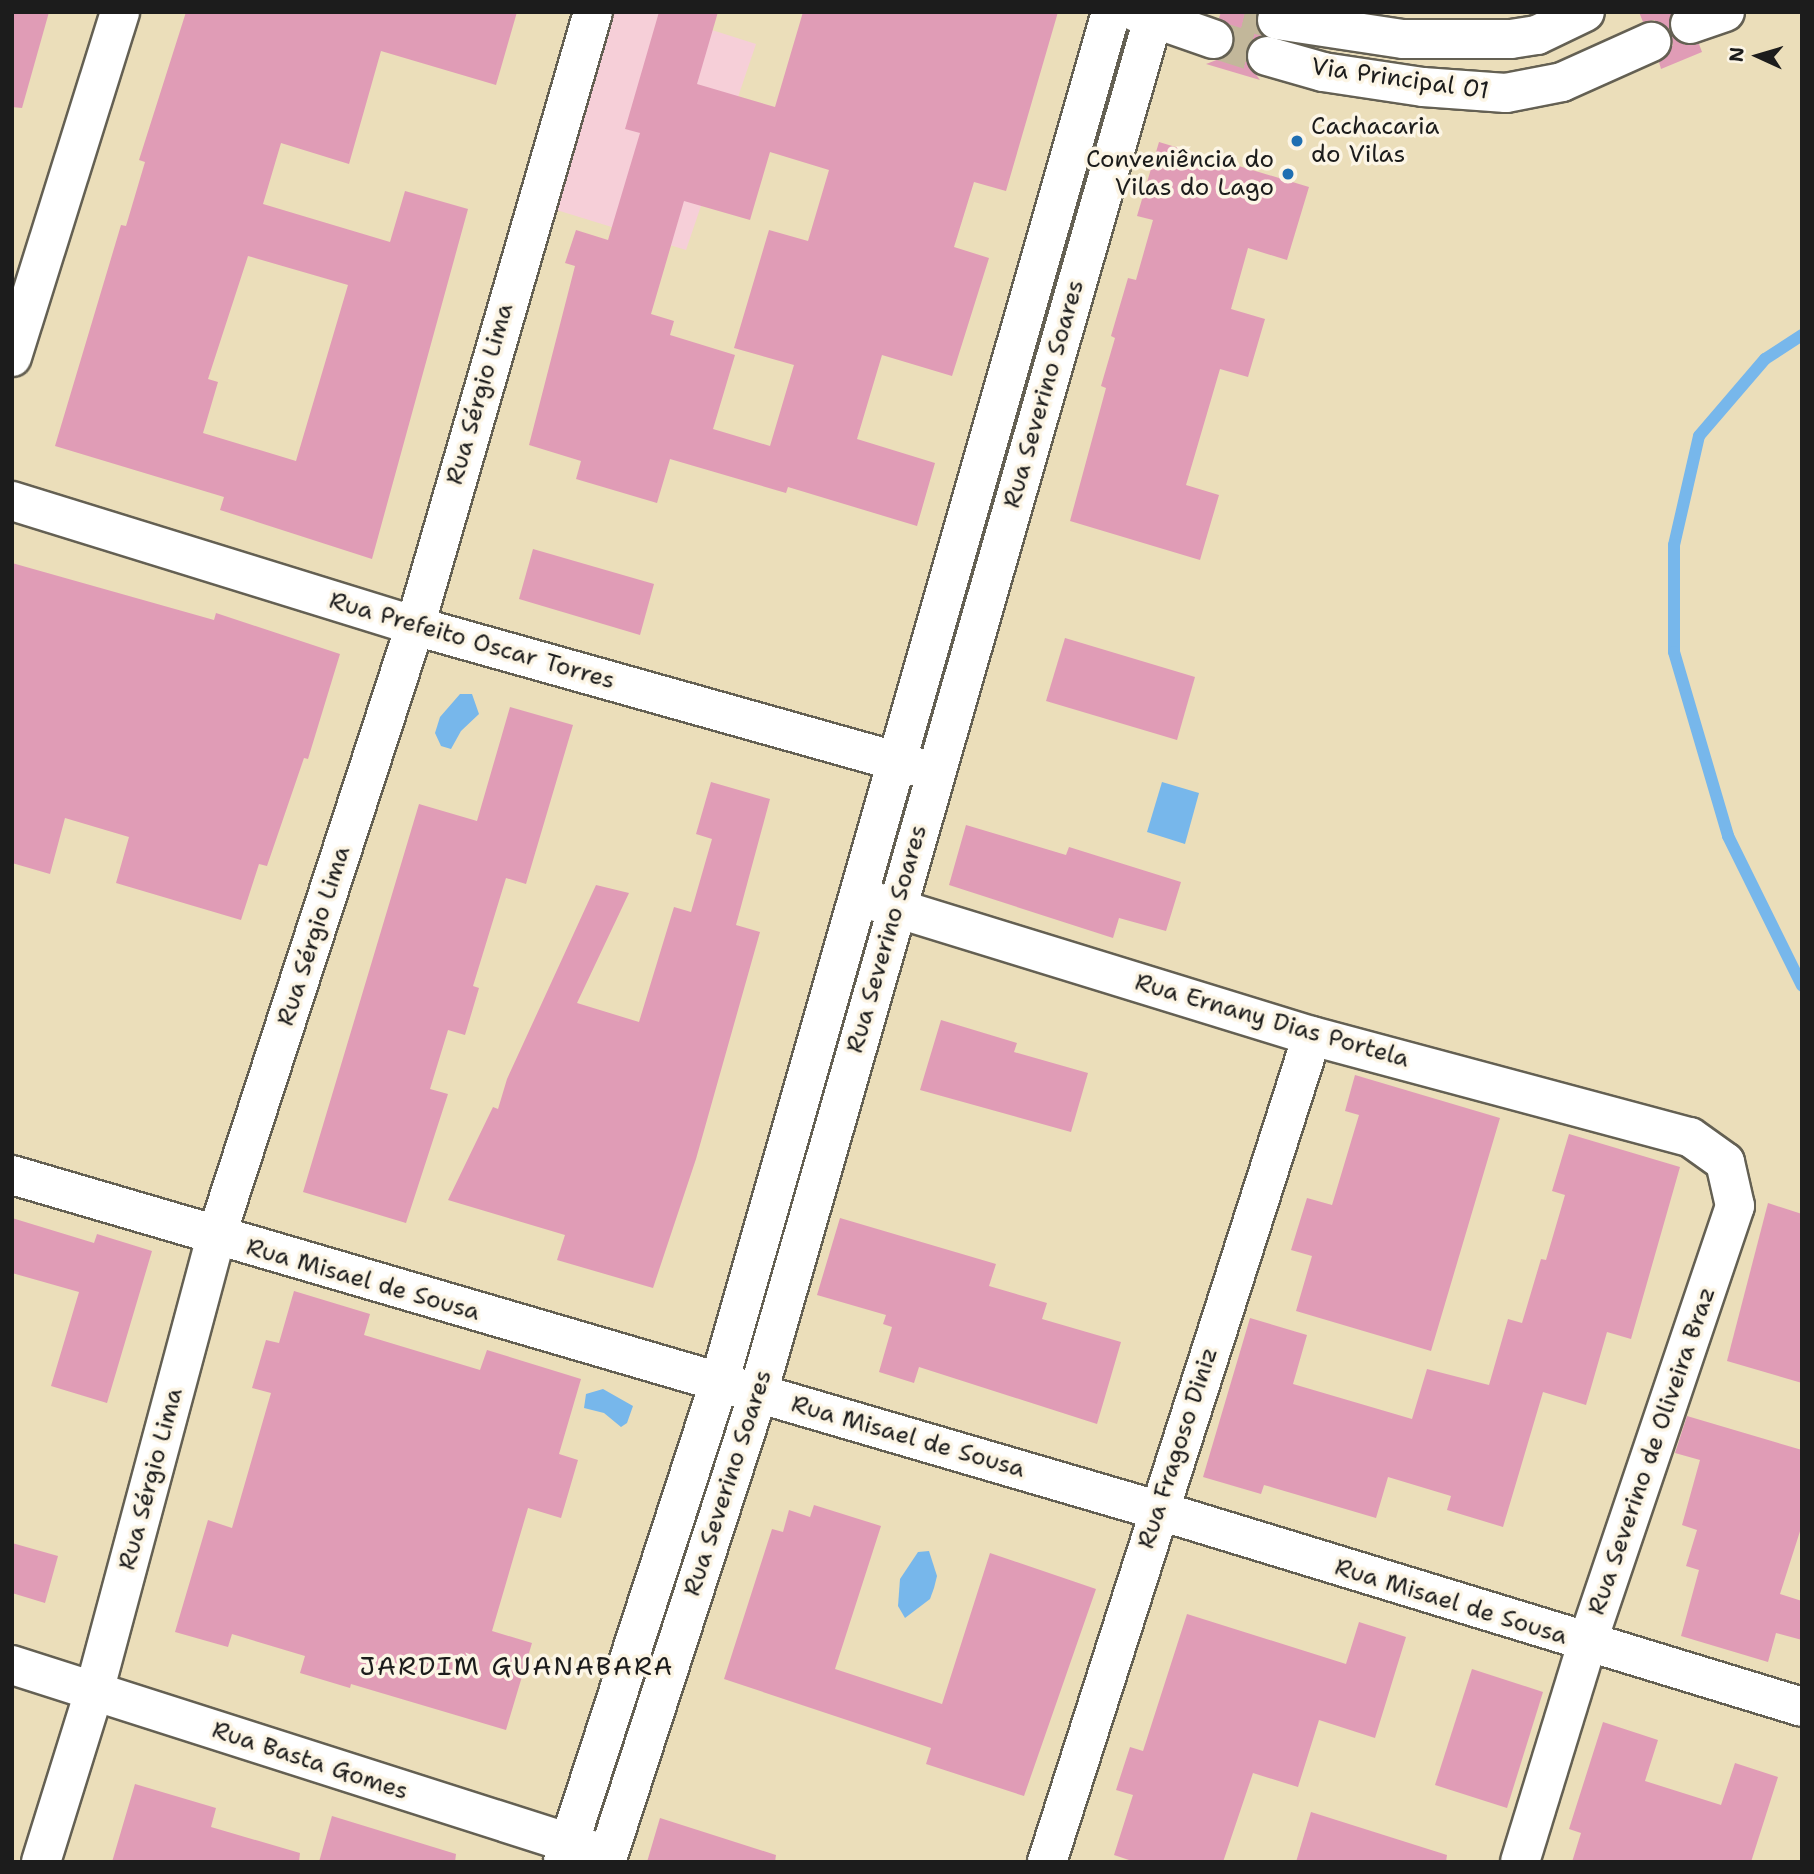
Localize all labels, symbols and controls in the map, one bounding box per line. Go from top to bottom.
north arrow [1723,21,1793,91]
text: N [1724,46,1750,63]
street label: Via Principal 01 [1309,52,1491,106]
place label: Cachacaria do Vilas [1311,113,1439,169]
marker: Cachacaria do Vilas [1289,133,1305,149]
place label: Conveniência do Vilas do Lago [1086,146,1274,202]
marker: Conveniência do Vilas do Lago [1280,166,1296,182]
street label: Rua Severino Soares [998,277,1090,511]
street label: Rua Sérgio Lima [440,300,520,488]
street label: Rua Prefeito Oscar Torres [326,586,618,696]
street label: Rua Severino Soares [841,822,933,1056]
street label: Rua Sérgio Lima [271,843,357,1029]
street label: Rua Ernany Dias Portela [1132,968,1412,1074]
street label: Rua Misael de Sousa [243,1233,483,1327]
street label: Rua Severino de Oliveira Braz [1582,1283,1722,1619]
street label: Rua Fragoso Diniz [1132,1344,1224,1552]
street label: Rua Severino Soares [678,1366,778,1600]
street label: Rua Sérgio Lima [113,1385,189,1573]
street label: Rua Misael de Sousa [788,1390,1028,1484]
street label: Rua Misael de Sousa [1331,1553,1571,1651]
district label: JARDIM GUANABARA [362,1650,672,1682]
street label: Rua Basta Gomes [208,1716,412,1806]

